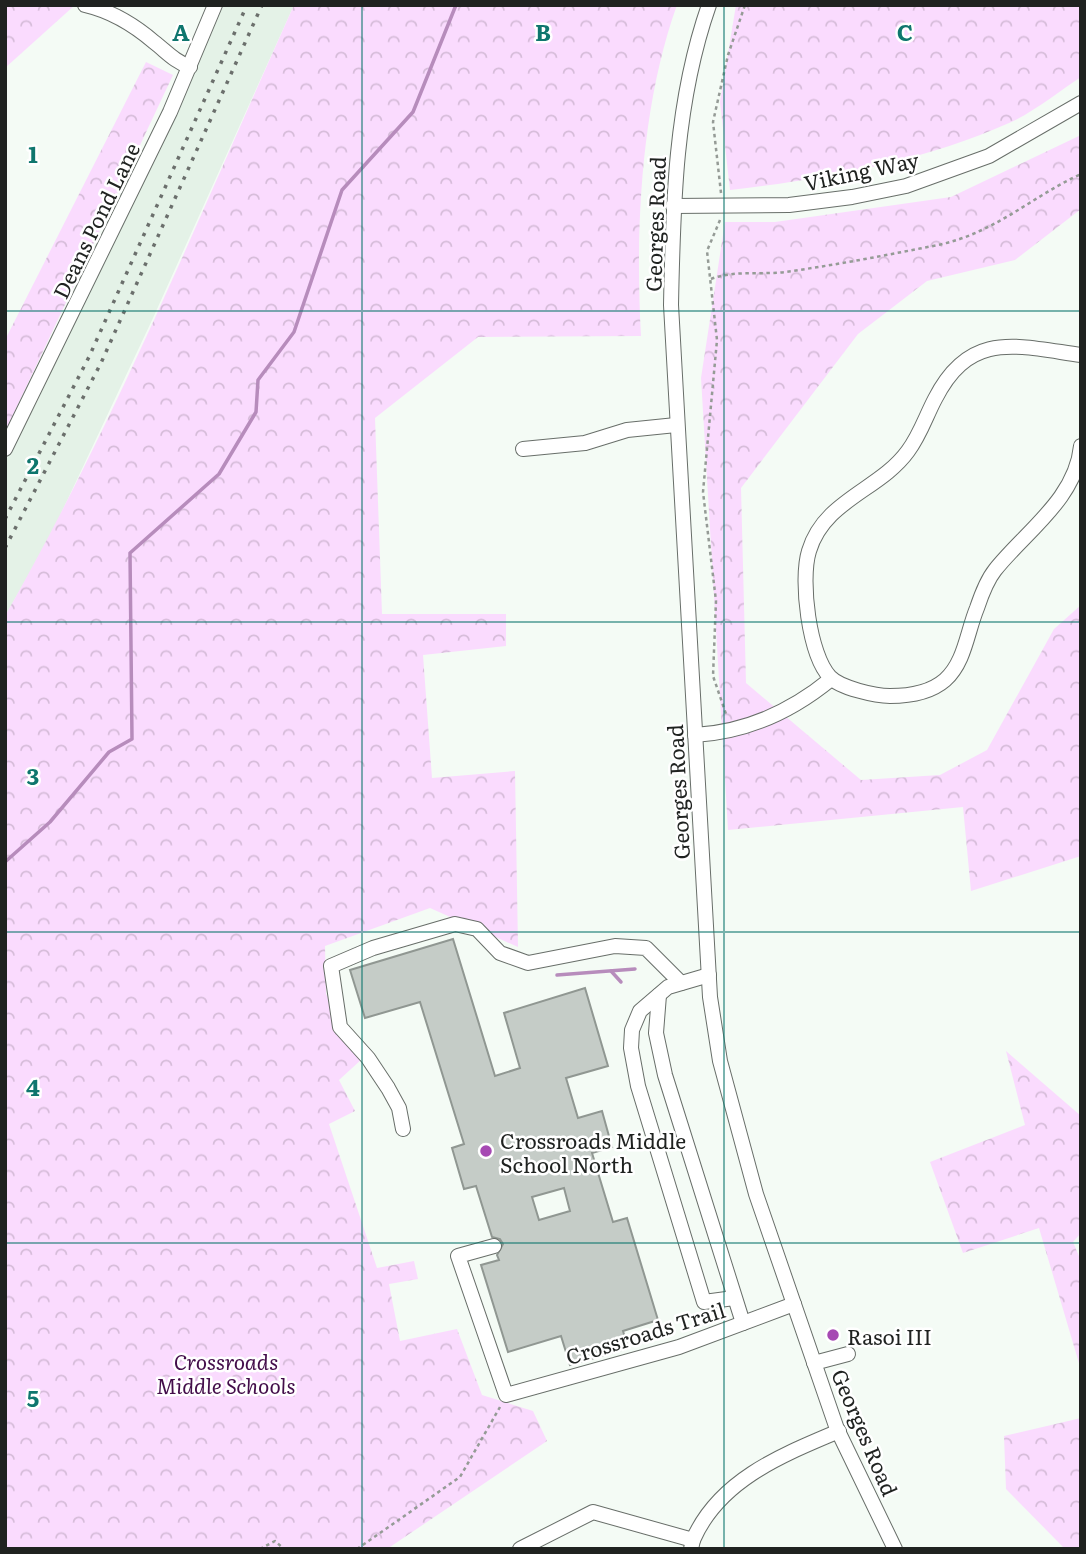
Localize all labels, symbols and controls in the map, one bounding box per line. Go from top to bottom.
text: A [172,14,190,48]
text: B [535,14,551,48]
text: C [897,14,913,48]
text: 1 [28,136,38,170]
street label: Deans Pond Lane [44,137,146,303]
street label: Viking Way [801,143,922,197]
street label: Georges Road [636,156,672,292]
text: 2 [27,447,39,481]
street label: Georges Road [658,724,696,860]
text: 3 [27,758,39,792]
text: 4 [26,1069,40,1103]
place label: Crossroads Middle School North [500,1124,686,1179]
marker: Crossroads Middle School North [478,1143,494,1159]
street label: Crossroads Trail [561,1293,729,1371]
place label: Rasoi III [847,1320,932,1351]
marker: Rasoi III [825,1327,841,1343]
park label: Crossroads Middle Schools [156,1345,296,1400]
street label: Georges Road [825,1364,907,1500]
text: 5 [27,1380,39,1414]

